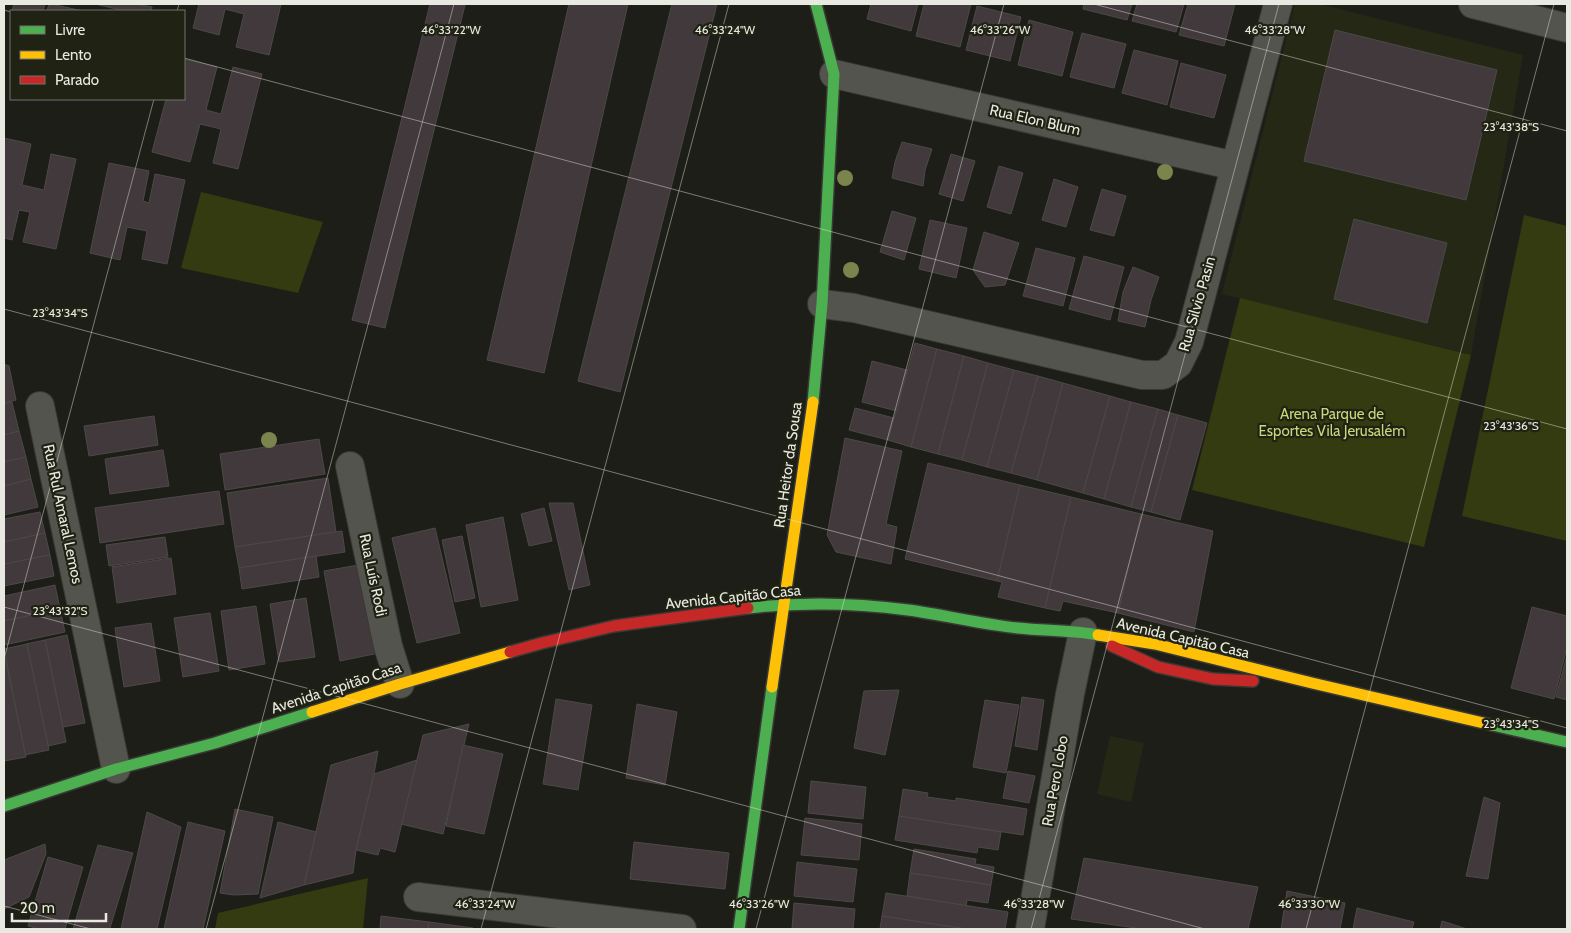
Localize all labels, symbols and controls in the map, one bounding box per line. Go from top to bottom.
legend [10,10,185,100]
text: Livre [55,21,86,39]
text: 46°33'22"W [421,22,482,37]
text: 46°33'24"W [695,22,756,37]
text: 46°33'26"W [970,22,1031,37]
text: 46°33'28"W [1245,22,1306,37]
text: Lento [55,46,92,64]
text: Parado [55,71,99,89]
street label: Rua Elon Blum [988,101,1082,139]
text: 23°43'38"S [1483,119,1539,134]
street label: Rua Silvio Pasin [1175,254,1219,354]
text: 23°43'34"S [32,305,88,320]
street label: Rua Heitor da Sousa [770,400,806,529]
park label: Arena Parque de Esportes Vila Jerusalém [1259,405,1405,440]
text: 23°43'36"S [1483,418,1539,433]
street label: Rua Rul Amaral Lemos [39,443,87,585]
street label: Rua Luís Rodi [355,532,391,618]
street label: Avenida Capitão Casa [665,581,802,613]
text: 23°43'32"S [32,603,88,618]
street label: Avenida Capitão Casa [1115,614,1252,662]
street label: Avenida Capitão Casa [269,658,404,718]
text: 23°43'34"S [1483,716,1539,731]
street label: Rua Pero Lobo [1038,734,1072,828]
scale bar [12,890,106,922]
text: 46°33'24"W [455,896,516,911]
text: 46°33'26"W [729,896,790,911]
text: 46°33'28"W [1004,896,1065,911]
text: 46°33'30"W [1278,896,1341,911]
text: 20 m [20,899,55,917]

